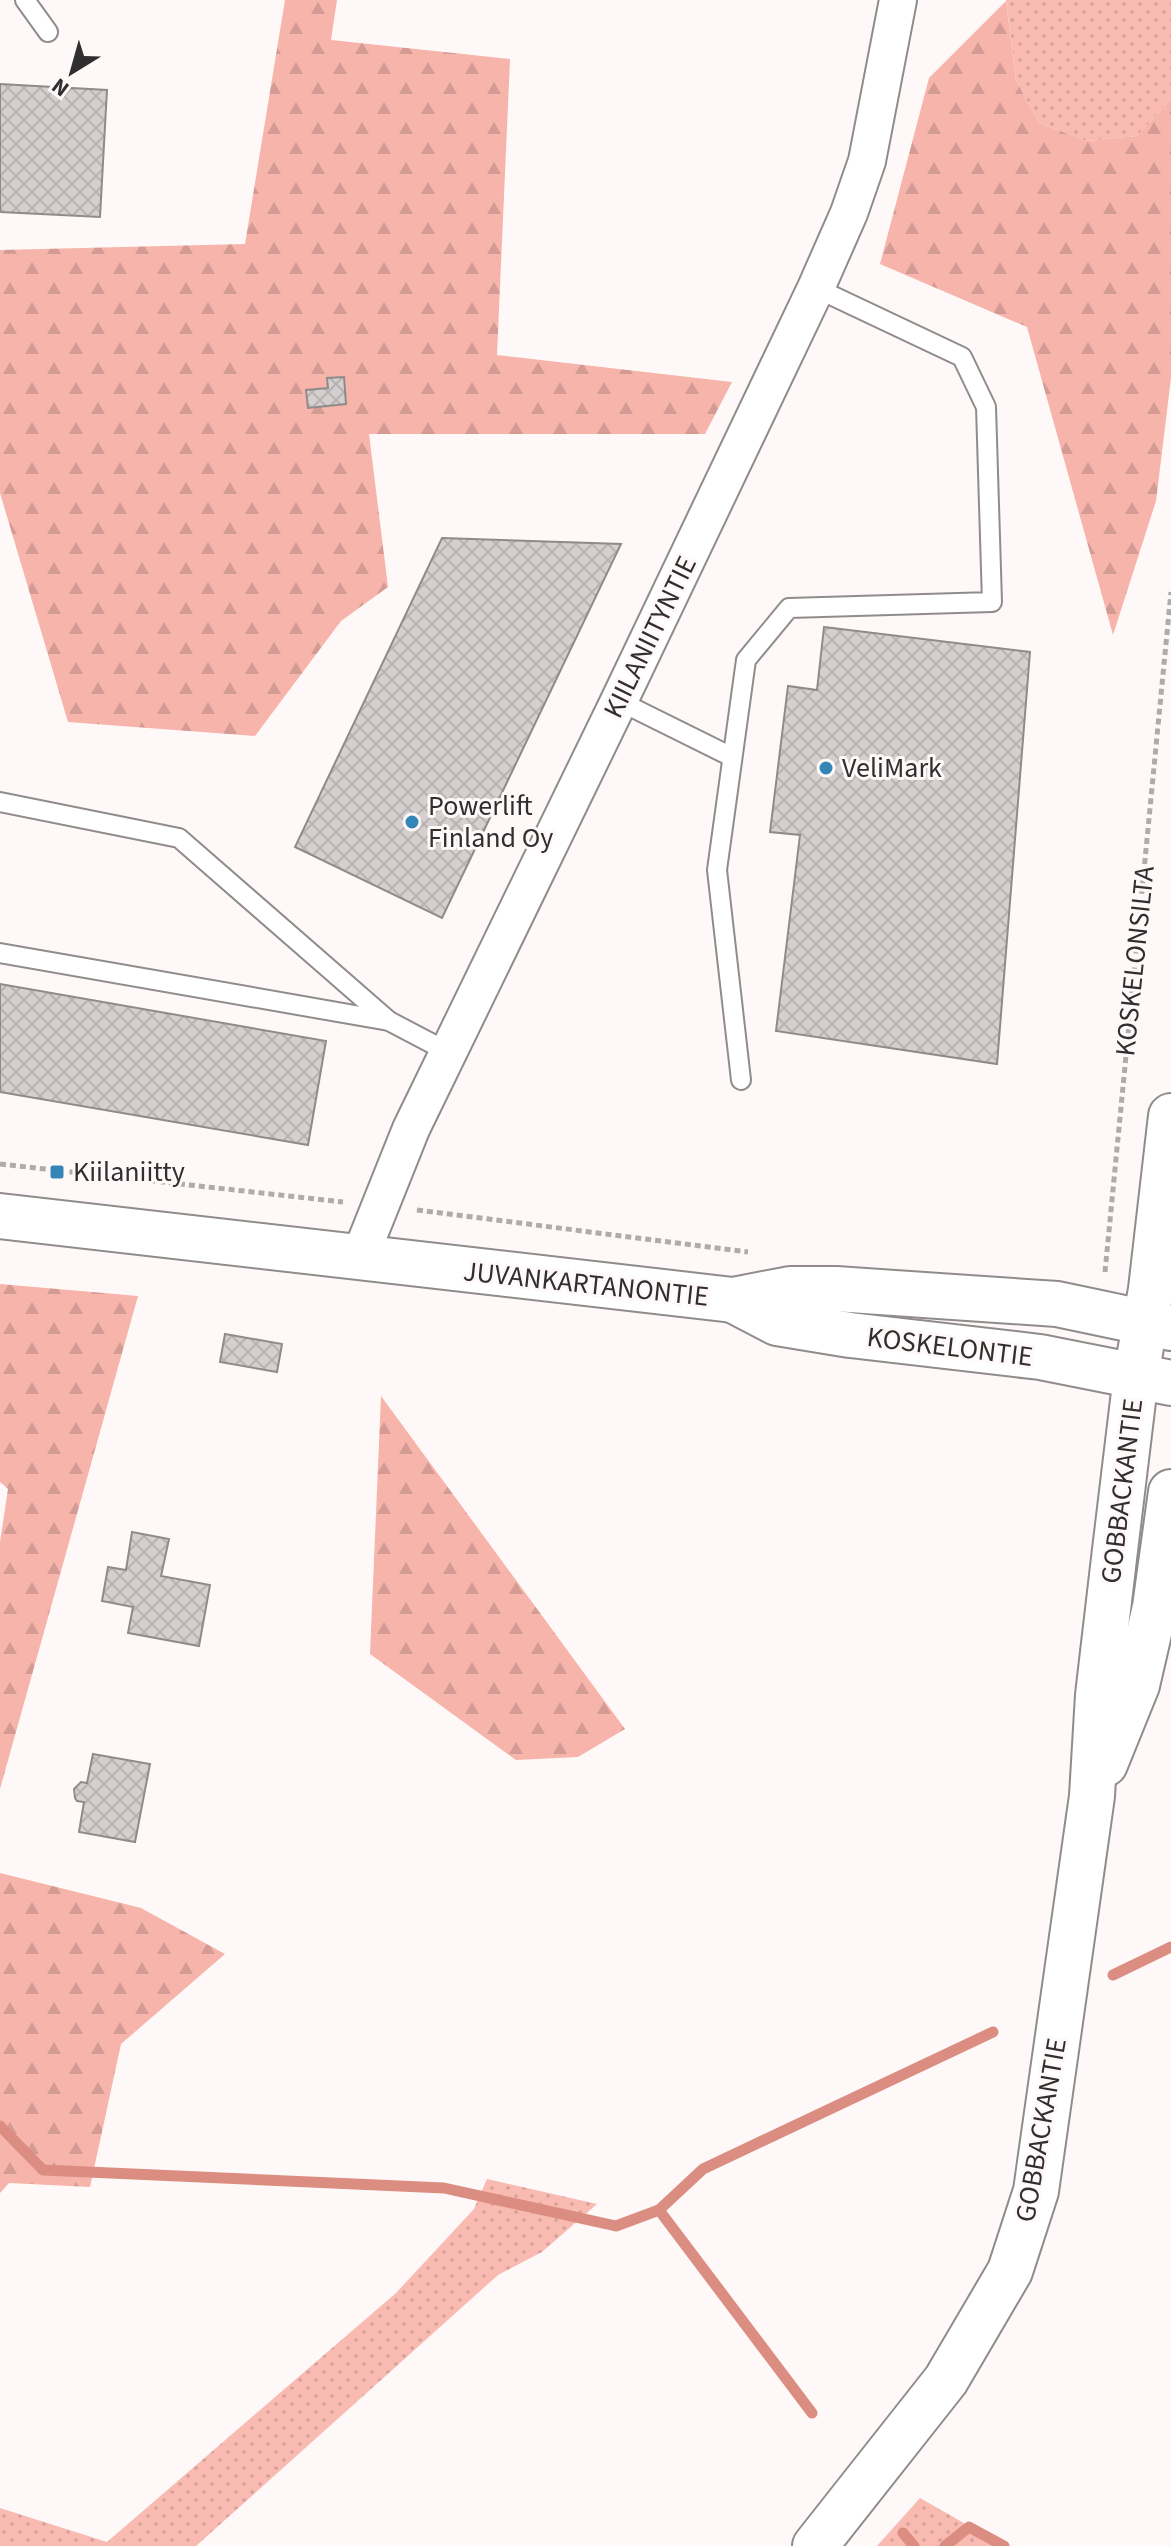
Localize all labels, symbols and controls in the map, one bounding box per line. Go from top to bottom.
north arrow [32,32,112,112]
text: N [45,70,76,104]
street label: KIILANIITYNTIE [593,549,707,725]
place label: VeliMark [842,748,942,788]
marker: VeliMark [817,759,835,777]
place label: Powerlift Finland Oy [428,786,553,858]
marker: Powerlift Finland Oy [403,813,421,831]
street label: KOSKELONSILTA [1105,863,1165,1058]
place label: Kiilaniitty [73,1152,185,1192]
marker: Kiilaniitty [48,1163,66,1181]
street label: JUVANKARTANONTIE [461,1251,711,1317]
street label: KOSKELONTIE [865,1317,1035,1377]
street label: GOBBACKANTIE [1091,1396,1153,1586]
street label: GOBBACKANTIE [1005,2035,1077,2225]

